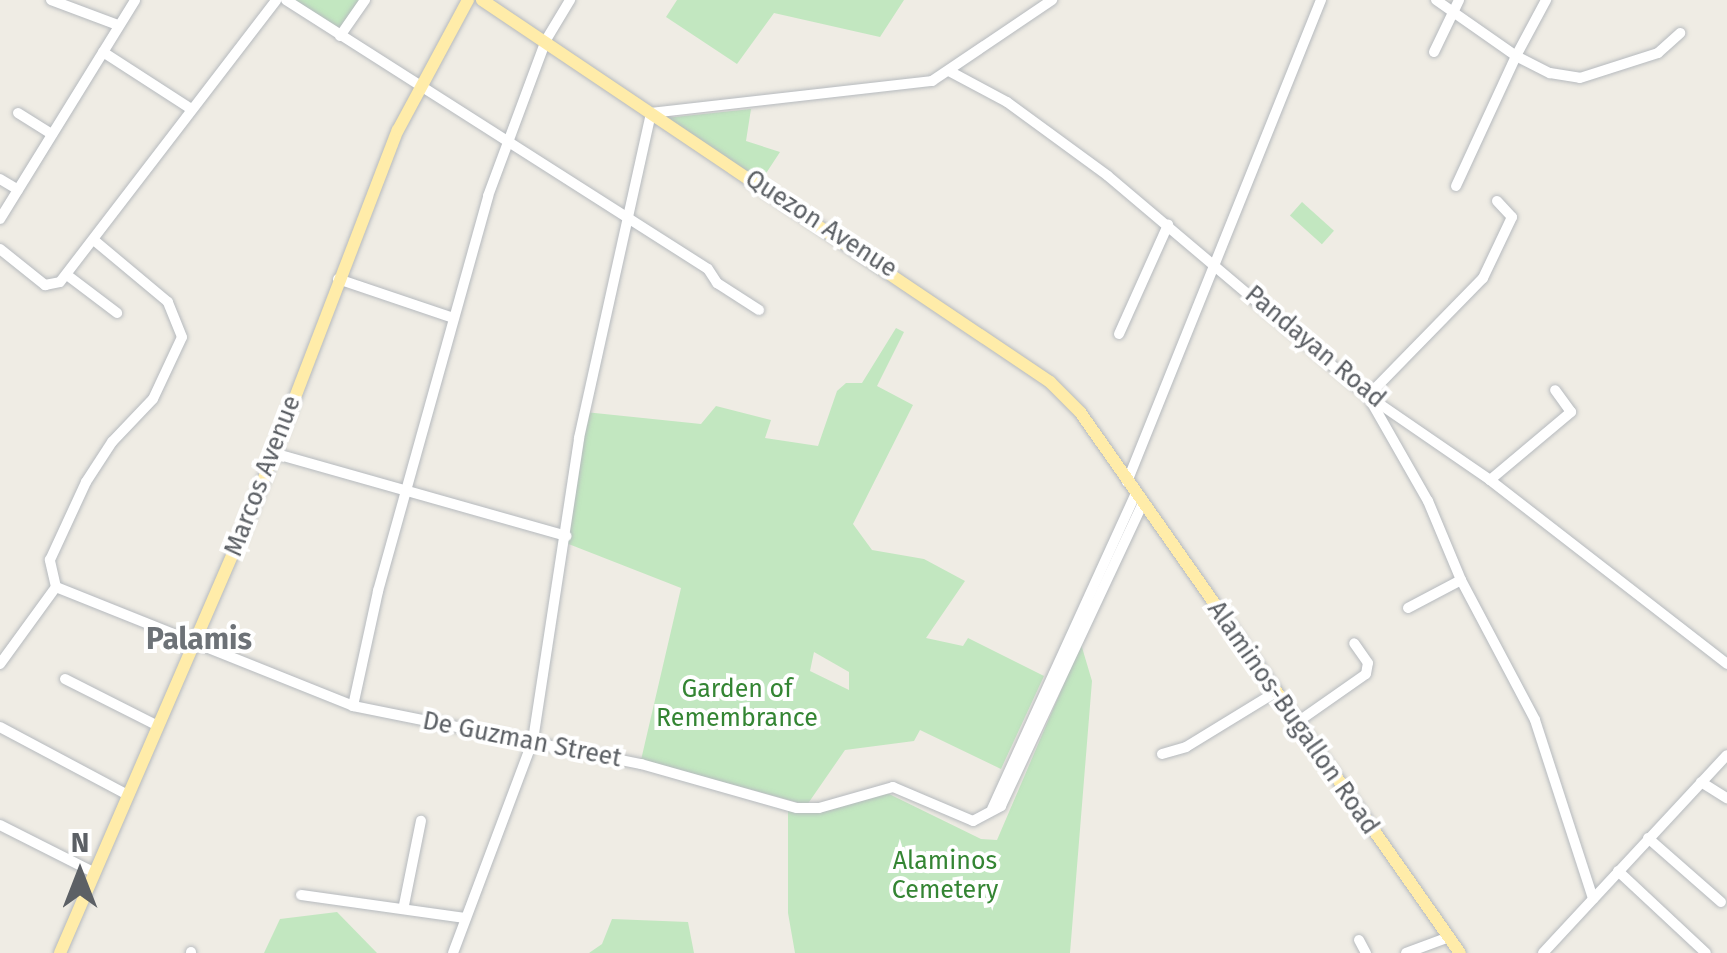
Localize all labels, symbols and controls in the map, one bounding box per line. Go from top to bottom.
street label: Quezon Avenue [739,164,903,284]
street label: Pandayan Road [1239,280,1391,414]
street label: Marcos Avenue [219,392,307,560]
street label: Alaminos-Bugallon Road [1201,596,1385,840]
district label: Palamis [146,621,252,657]
park label: Garden of Remembrance [656,675,818,734]
street label: De Guzman Street [420,706,624,774]
north arrow [30,823,130,923]
text: N [71,826,89,859]
park label: Alaminos Cemetery [892,847,998,906]

